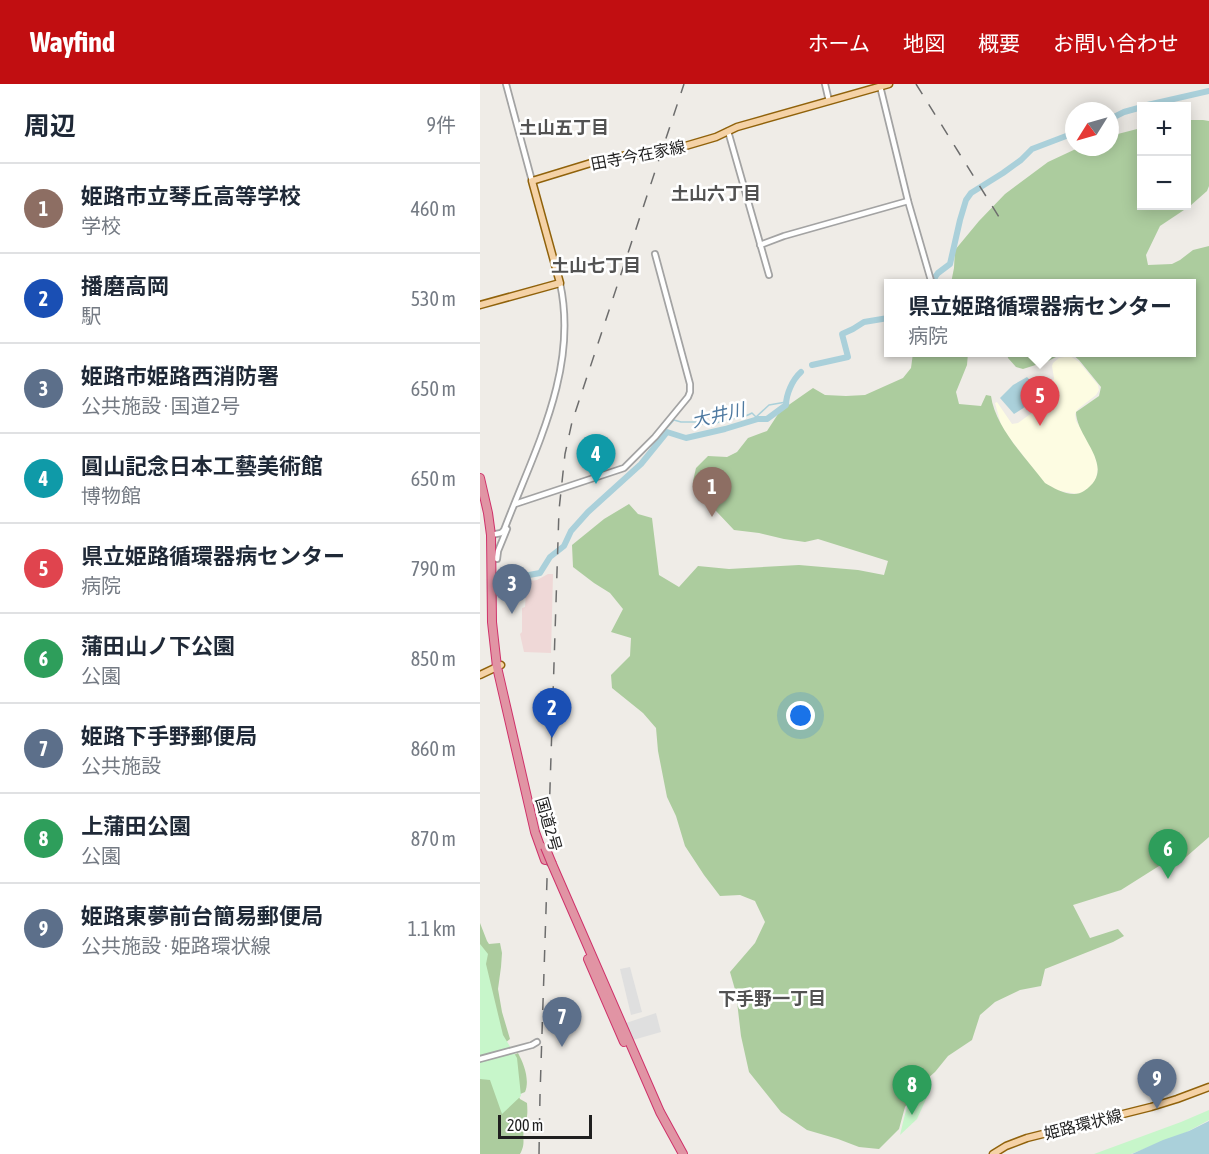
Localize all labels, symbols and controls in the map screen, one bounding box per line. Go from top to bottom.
text: Wayfind [30,26,115,58]
text: ホーム [808,31,870,55]
text: 地図 [903,31,945,55]
text: 概要 [978,31,1020,55]
text: お問い合わせ [1053,31,1179,55]
north arrow [1065,102,1119,156]
map controls [1137,102,1191,210]
button: + [1137,102,1191,156]
text: 周辺 [24,111,76,141]
text: 9件 [427,113,456,136]
district label: 土山五丁目 [519,117,609,138]
street label: 田寺今在家線 [589,137,687,173]
button: − [1137,156,1191,210]
text: 姫路市立琴丘高等学校 [81,183,301,209]
district label: 土山六丁目 [671,183,761,204]
text: 1 [39,197,48,220]
text: 460 m [411,197,456,220]
text: 学校 [81,214,121,237]
district label: 土山七丁目 [551,255,641,276]
text: 播磨高岡 [81,273,169,299]
popup [884,279,1196,357]
text: 2 [39,287,48,310]
text: 530 m [411,287,456,310]
text: 県立姫路循環器病センター [908,293,1172,319]
text: 駅 [81,304,101,327]
text: 病院 [908,324,948,347]
text: 姫路市姫路西消防署 [81,363,279,389]
pin: 5 [1020,376,1060,426]
text: 3 [39,377,48,400]
text: 650 m [411,377,456,400]
text: 公共施設 · 国道2号 [81,394,240,417]
water label: 大井川 [689,398,749,431]
pin: 4 [576,434,616,484]
text: 圓山記念日本工藝美術館 [81,453,323,479]
text: 4 [39,467,48,490]
text: 650 m [411,467,456,490]
pin: 1 [692,468,732,517]
text: 博物館 [81,484,141,507]
text: 県立姫路循環器病センター [81,543,345,569]
text: 5 [39,557,48,580]
text: 790 m [411,557,456,580]
pin: 3 [492,564,531,614]
text: 病院 [81,574,121,597]
text: 蒲田山ノ下公園 [81,633,235,659]
text: 6 [39,647,48,670]
text: 850 m [411,647,456,670]
text: 公園 [81,664,121,687]
pin: 2 [532,688,572,738]
your location [786,701,815,730]
text: 姫路下手野郵便局 [81,723,257,749]
text: 7 [39,737,48,760]
text: 860 m [411,737,456,760]
text: 公共施設 [81,754,161,777]
street label: 国道2号 [533,795,565,853]
text: 上蒲田公園 [81,813,191,839]
text: 8 [39,827,48,850]
text: 870 m [411,827,456,850]
pin: 6 [1148,830,1188,879]
text: 公園 [81,844,121,867]
text: 姫路東夢前台簡易郵便局 [81,903,323,929]
text: 9 [39,917,48,940]
text: 1.1 km [408,917,456,940]
text: 公共施設 · 姫路環状線 [81,934,271,957]
district label: 下手野一丁目 [718,988,826,1009]
pin: 7 [542,998,581,1047]
pin: 9 [1138,1060,1176,1109]
pin: 8 [892,1066,932,1115]
street label: 姫路環状線 [1042,1106,1124,1142]
scale bar [498,1112,592,1140]
text: 200 m [507,1116,543,1134]

